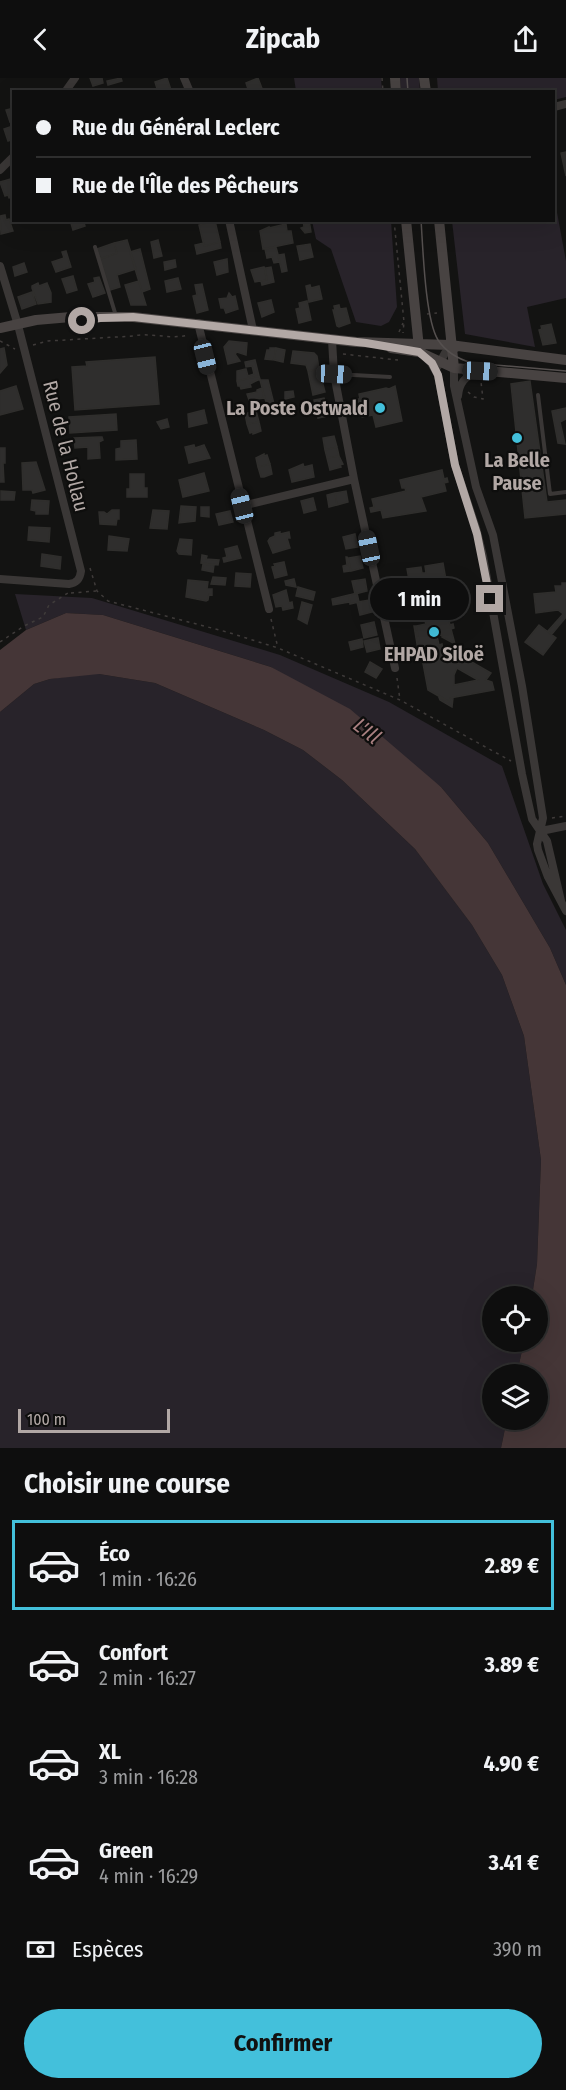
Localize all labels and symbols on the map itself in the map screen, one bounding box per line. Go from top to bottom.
route start [68,307,95,334]
car [192,337,218,377]
car [462,361,498,381]
car [316,364,352,384]
street label: Rue de la Hollau [38,378,94,514]
place label: La Poste Ostwald [226,396,368,420]
marker: La Poste Ostwald [373,401,387,415]
marker: La Belle Pause [510,431,524,445]
place label: La Belle Pause [484,448,550,495]
car [229,486,255,526]
car [356,529,382,567]
callout: 1 min [370,578,469,620]
route end [476,585,503,612]
marker: EHPAD Siloë [427,625,441,639]
place label: EHPAD Siloë [384,642,484,666]
water label: L'Ill [348,712,386,750]
scale bar [18,1406,170,1434]

